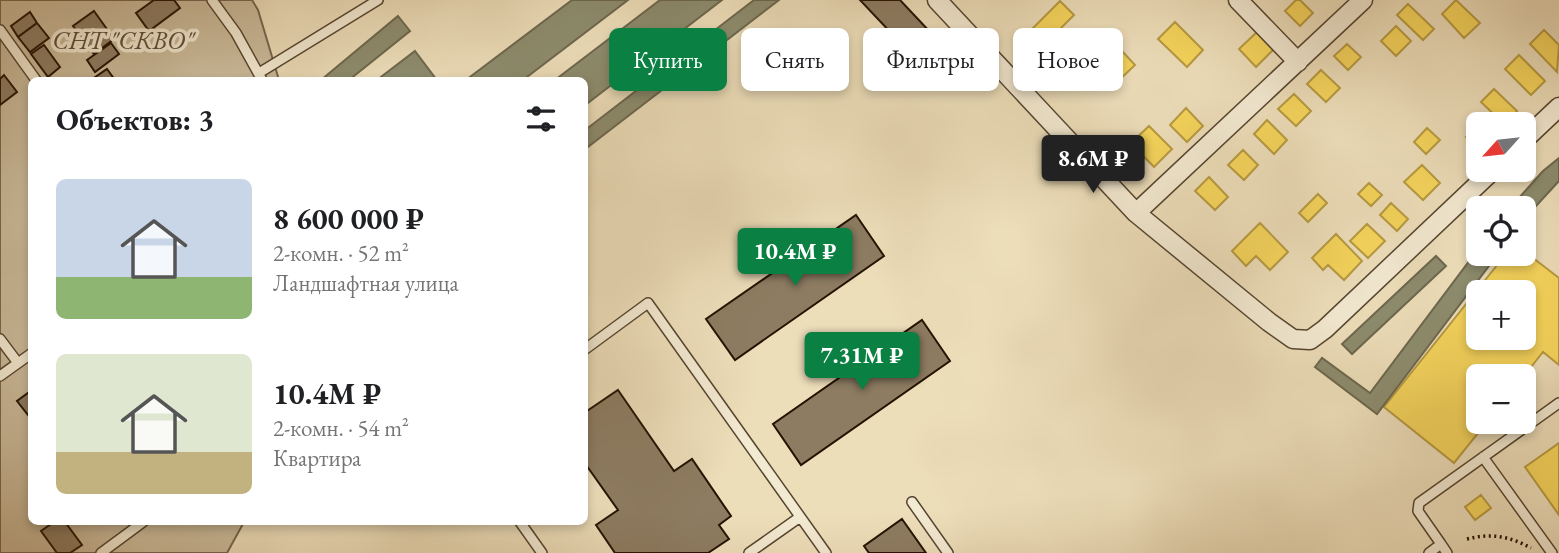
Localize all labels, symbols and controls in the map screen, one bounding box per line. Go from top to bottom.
park label: СНТ "СКВО" [52,23,196,57]
chip: Купить [609,28,727,91]
chip: Снять [741,28,849,91]
chip: Фильтры [863,28,999,91]
chip: Новое [1013,28,1123,91]
text: Объектов: 3 [56,100,214,139]
icon: filters [522,100,560,138]
north arrow [1466,112,1536,182]
map controls [1466,112,1536,434]
pin: 8.6M ₽ [1036,136,1150,195]
text: 8.6M ₽ [1058,143,1128,173]
button: locate [1466,196,1536,266]
text: 8 600 000 ₽ [273,199,424,238]
icon: home [112,207,196,291]
pin: 10.4M ₽ [730,229,860,288]
text: 10.4M ₽ [754,236,836,266]
text: 2-комн. · 52 m² [273,238,409,268]
text: Ландшафтная улица [273,268,459,298]
button: + [1466,280,1536,350]
pin: 7.31M ₽ [797,332,927,392]
text: 7.31M ₽ [821,340,903,370]
button: − [1466,364,1536,434]
text: 10.4M ₽ [273,374,381,413]
icon: home [112,382,196,466]
text: 2-комн. · 54 m² [273,413,409,443]
text: Квартира [273,443,361,473]

